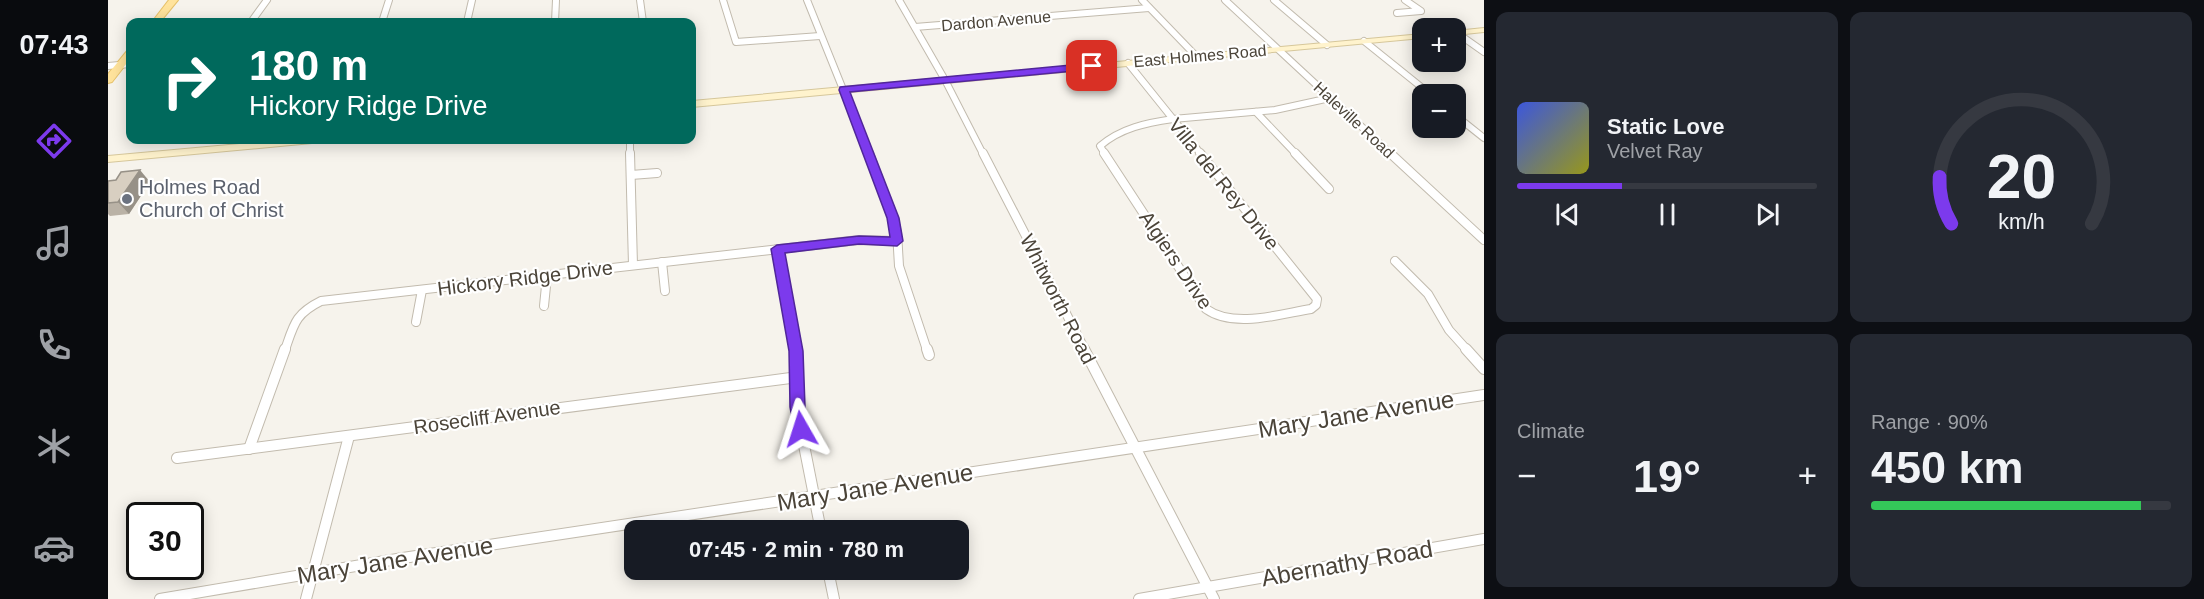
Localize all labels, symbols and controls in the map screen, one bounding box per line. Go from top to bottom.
street label: Dardon Avenue [940,8,1052,34]
map controls [1412,18,1466,138]
button: + [1412,18,1466,72]
text: 07:43 [19,30,89,60]
pin [1066,40,1117,91]
icon: right [150,42,228,120]
text: 180 m [249,42,368,89]
street label: East Holmes Road [1133,42,1267,70]
icon: arrive [1075,49,1108,82]
street label: Haleville Road [1310,79,1398,161]
button: − [1412,84,1466,138]
text: Hickory Ridge Drive [249,91,488,121]
street label: Villa del Rey Drive [1164,114,1284,254]
text: Static Love [1607,114,1724,139]
icon: directions [33,120,75,162]
text: Velvet Ray [1607,140,1703,162]
text: 20 [1986,142,2056,211]
place label: Holmes Road Church of Christ [139,176,284,221]
marker: Holmes Road Church of Christ [120,192,134,206]
icon: previous [1551,198,1584,231]
icon: pause [1651,198,1684,231]
icon: next [1751,198,1784,231]
street label: Algiers Drive [1135,207,1217,313]
text: km/h [1998,210,2044,234]
icon: music [33,222,75,264]
street label: Whitworth Road [1016,231,1100,367]
street label: Hickory Ridge Drive [436,256,614,300]
icon: phone [33,324,75,366]
street label: Mary Jane Avenue [1256,385,1456,443]
street label: Rosecliff Avenue [412,396,562,438]
position arrow [769,397,833,461]
text: Range · 90% [1871,411,1988,433]
text: Climate [1517,420,1585,442]
icon: climate [33,425,75,467]
text: 450 km [1871,442,2024,493]
text: 19° [1633,451,1701,502]
text: − [1517,457,1536,494]
text: + [1798,457,1817,494]
street label: Mary Jane Avenue [775,458,975,516]
speed limit sign: 30 [126,502,204,580]
icon: car [33,527,75,569]
street label: Mary Jane Avenue [295,531,495,589]
street label: Abernathy Road [1259,535,1435,591]
text: 07:45 · 2 min · 780 m [689,537,904,562]

